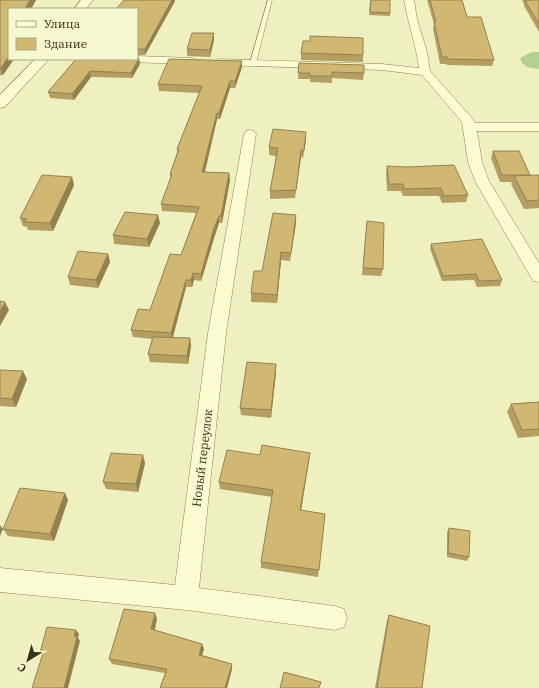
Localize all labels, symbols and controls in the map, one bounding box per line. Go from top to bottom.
legend [8,8,138,60]
text: Улица [44,16,81,31]
text: Здание [44,36,87,51]
street label: Новый переулок [189,408,215,508]
north arrow [8,640,48,680]
text: С [15,660,29,676]

